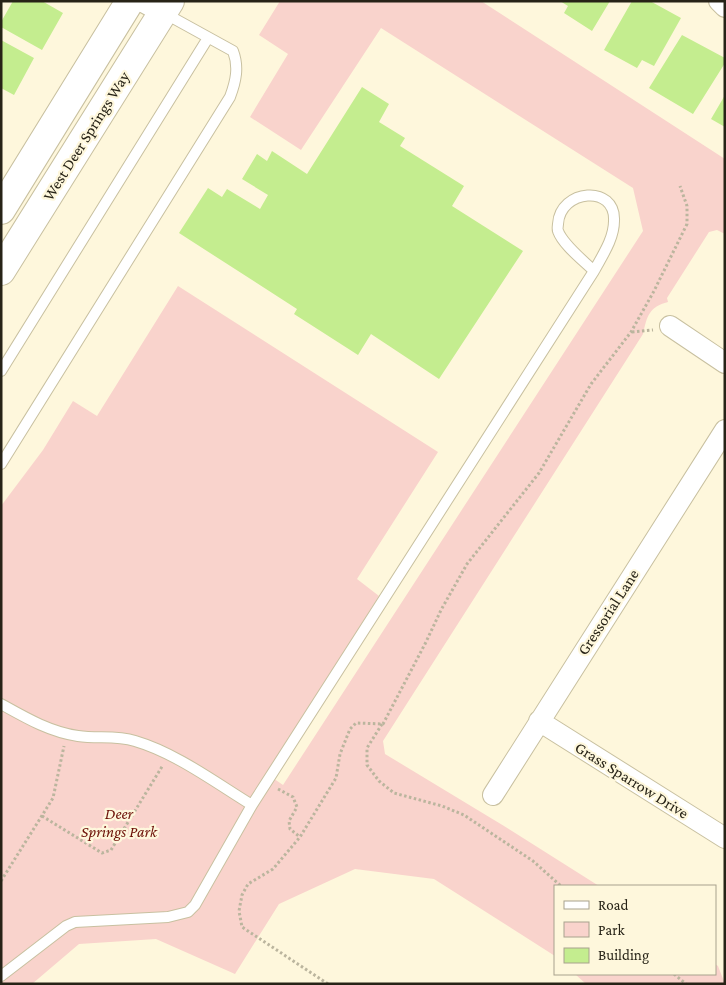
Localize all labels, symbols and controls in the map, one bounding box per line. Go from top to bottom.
street label: West Deer Springs Way [39,68,134,204]
street label: Gressorial Lane [574,566,642,658]
street label: Grass Sparrow Drive [572,738,692,823]
park label: Deer Springs Park [81,805,158,841]
legend [554,885,716,975]
text: Road [598,897,629,913]
text: Park [598,922,625,938]
text: Building [598,947,649,964]

